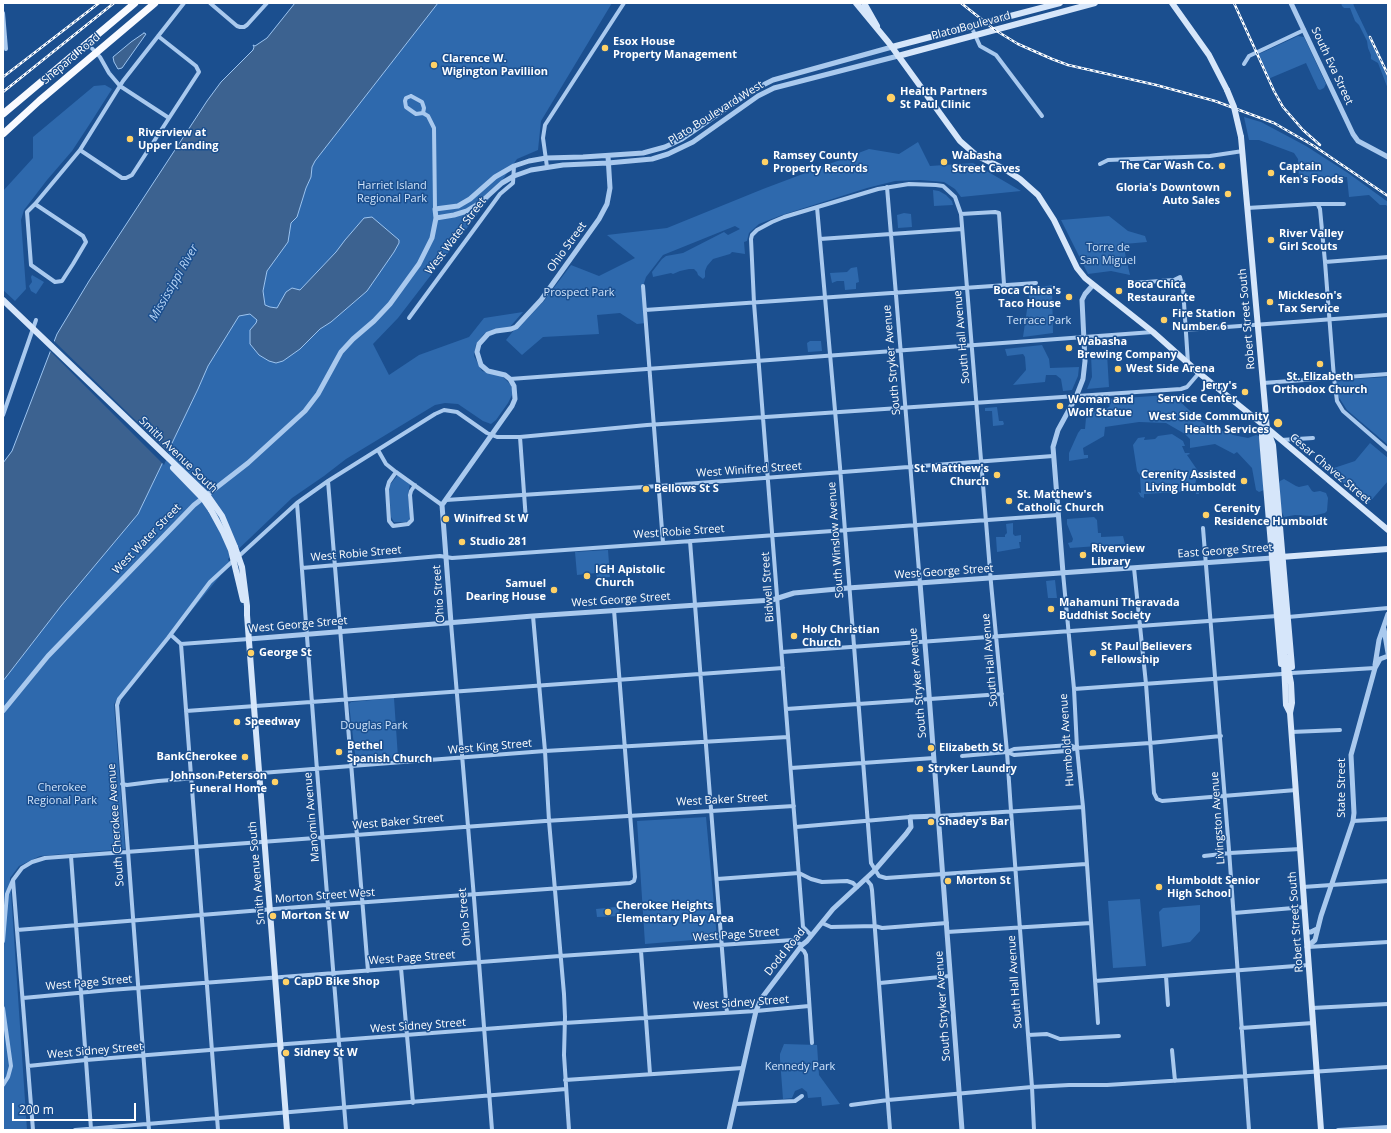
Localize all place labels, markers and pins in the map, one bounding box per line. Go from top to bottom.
place label: Esox House Property Management [613,35,737,61]
marker: Esox House Property Management [600,43,610,53]
place label: Clarence W. Wigington Paviliion [442,52,548,78]
marker: Clarence W. Wigington Paviliion [429,60,439,70]
place label: Health Partners St Paul Clinic [900,85,987,111]
marker: Health Partners St Paul Clinic [885,92,897,104]
place label: Riverview at Upper Landing [138,126,218,152]
marker: Riverview at Upper Landing [125,134,135,144]
place label: Ramsey County Property Records [773,149,868,175]
place label: Wabasha Street Caves [952,149,1020,175]
marker: Ramsey County Property Records [760,157,770,167]
marker: Wabasha Street Caves [939,157,949,167]
place label: The Car Wash Co. [1120,159,1214,173]
place label: Captain Ken's Foods [1279,160,1343,186]
marker: The Car Wash Co. [1217,161,1227,171]
marker: Captain Ken's Foods [1266,168,1276,178]
place label: Gloria's Downtown Auto Sales [1116,181,1220,207]
marker: Gloria's Downtown Auto Sales [1223,189,1233,199]
place label: River Valley Girl Scouts [1279,227,1343,253]
marker: River Valley Girl Scouts [1266,235,1276,245]
place label: Boca Chica Restaurante [1127,278,1195,304]
place label: Boca Chica's Taco House [993,284,1061,310]
marker: Boca Chica Restaurante [1114,286,1124,296]
place label: Mickleson's Tax Service [1278,289,1342,315]
marker: Boca Chica's Taco House [1064,292,1074,302]
marker: Mickleson's Tax Service [1265,297,1275,307]
place label: Fire Station Number 6 [1172,307,1235,333]
marker: Fire Station Number 6 [1159,315,1169,325]
place label: Wabasha Brewing Company [1077,335,1177,361]
marker: Wabasha Brewing Company [1064,343,1074,353]
marker: St. Elizabeth Orthodox Church [1315,359,1325,369]
place label: West Side Arena [1126,362,1215,376]
marker: West Side Arena [1113,364,1123,374]
place label: St. Elizabeth Orthodox Church [1273,370,1367,396]
place label: Jerry's Service Center [1158,379,1237,405]
marker: Jerry's Service Center [1240,387,1250,397]
place label: Woman and Wolf Statue [1068,393,1134,419]
marker: Woman and Wolf Statue [1055,401,1065,411]
place label: West Side Community Health Services [1149,410,1269,436]
marker: West Side Community Health Services [1272,417,1284,429]
place label: St. Matthew's Church [914,462,989,488]
place label: Cerenity Assisted Living Humboldt [1141,468,1236,494]
marker: St. Matthew's Church [992,470,1002,480]
marker: Cerenity Assisted Living Humboldt [1239,476,1249,486]
place label: Bellows St S [654,482,719,496]
marker: Bellows St S [641,484,651,494]
place label: St. Matthew's Catholic Church [1017,488,1104,514]
marker: St. Matthew's Catholic Church [1004,496,1014,506]
place label: Cerenity Residence Humboldt [1214,502,1328,528]
marker: Cerenity Residence Humboldt [1201,510,1211,520]
place label: Winifred St W [454,512,528,526]
marker: Winifred St W [441,514,451,524]
place label: Studio 281 [470,535,527,549]
marker: Studio 281 [457,537,467,547]
place label: Riverview Library [1091,542,1145,568]
marker: Riverview Library [1078,550,1088,560]
place label: IGH Apistolic Church [595,563,665,589]
marker: IGH Apistolic Church [582,571,592,581]
place label: Samuel Dearing House [466,577,546,603]
marker: Samuel Dearing House [549,585,559,595]
place label: Mahamuni Theravada Buddhist Society [1059,596,1180,622]
marker: Mahamuni Theravada Buddhist Society [1046,604,1056,614]
place label: Holy Christian Church [802,623,880,649]
marker: Holy Christian Church [789,631,799,641]
place label: St Paul Believers Fellowship [1101,640,1192,666]
place label: George St [259,646,312,660]
marker: George St [246,648,256,658]
marker: St Paul Believers Fellowship [1088,648,1098,658]
place label: Speedway [245,715,300,729]
marker: Speedway [232,717,242,727]
place label: Bethel Spanish Church [347,739,432,765]
place label: Elizabeth St [939,741,1003,755]
marker: Elizabeth St [926,743,936,753]
marker: Bethel Spanish Church [334,747,344,757]
place label: BankCherokee [157,750,237,764]
marker: BankCherokee [240,752,250,762]
place label: Stryker Laundry [928,762,1017,776]
marker: Stryker Laundry [915,764,925,774]
place label: Johnson Peterson Funeral Home [171,769,267,795]
marker: Johnson Peterson Funeral Home [270,777,280,787]
place label: Shadey's Bar [939,815,1009,829]
marker: Shadey's Bar [926,817,936,827]
place label: Morton St [956,874,1011,888]
place label: Humboldt Senior High School [1167,874,1260,900]
marker: Morton St [943,876,953,886]
marker: Humboldt Senior High School [1154,882,1164,892]
place label: Cherokee Heights Elementary Play Area [616,899,734,925]
marker: Cherokee Heights Elementary Play Area [603,907,613,917]
place label: Morton St W [281,909,349,923]
marker: Morton St W [268,911,278,921]
place label: CapD Bike Shop [294,975,380,989]
marker: CapD Bike Shop [281,977,291,987]
place label: Sidney St W [294,1046,358,1060]
marker: Sidney St W [281,1048,291,1058]

